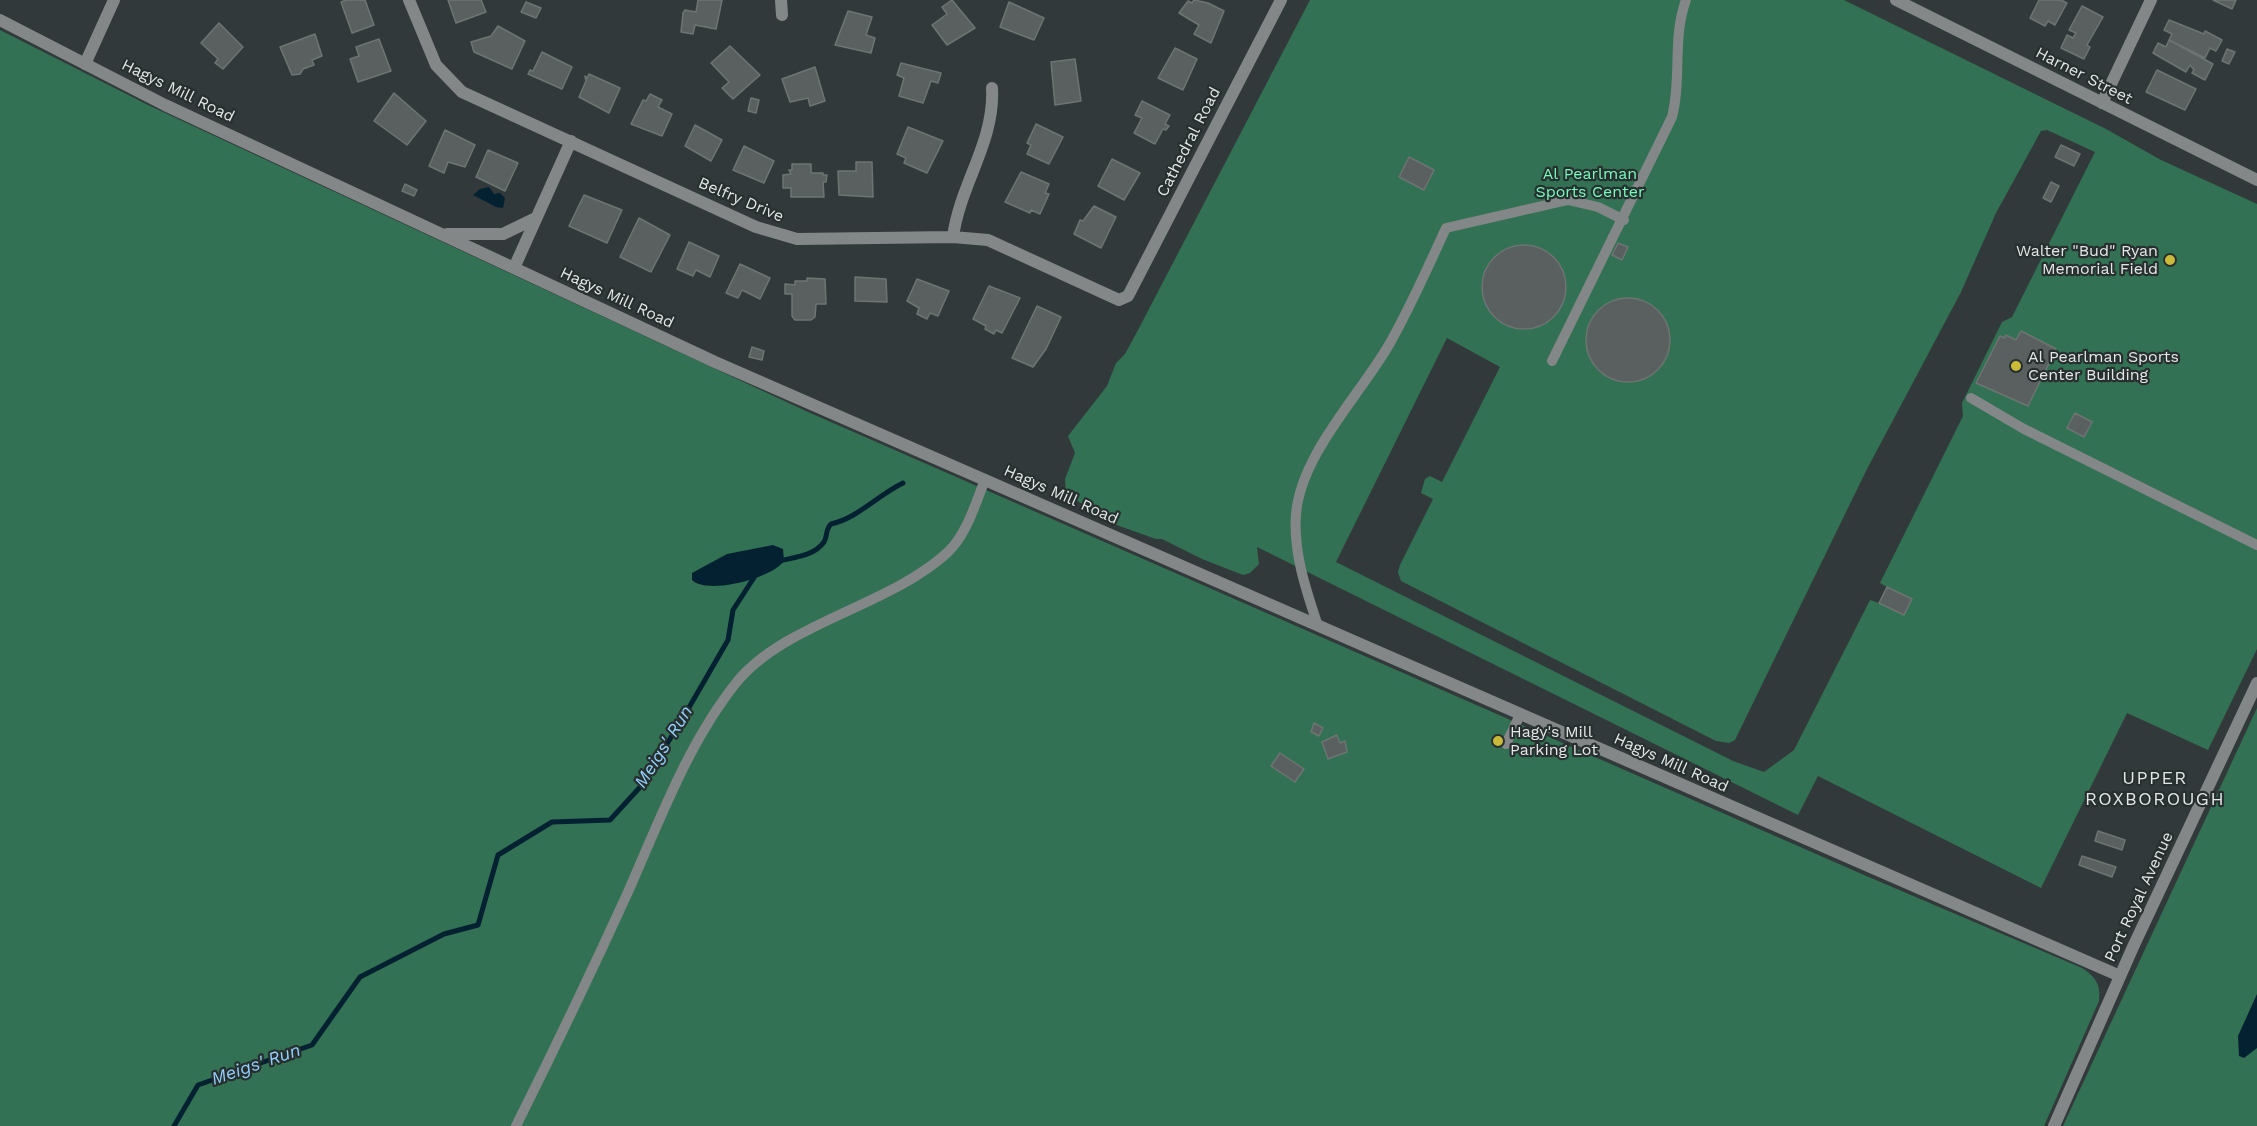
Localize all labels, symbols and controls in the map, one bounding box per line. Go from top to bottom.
street label: Harner Street [2032,43,2136,109]
street label: Hagys Mill Road [118,55,238,127]
street label: Cathedral Road [1153,84,1225,200]
park label: Al Pearlman Sports Center [1536,164,1644,202]
street label: Belfry Drive [695,173,787,227]
place label: Walter "Bud" Ryan Memorial Field [2016,241,2158,279]
marker: Walter "Bud" Ryan Memorial Field [2163,253,2177,267]
street label: Hagys Mill Road [557,263,677,333]
place label: Al Pearlman Sports Center Building [2028,347,2179,385]
marker: Al Pearlman Sports Center Building [2009,359,2023,373]
street label: Hagys Mill Road [1001,461,1121,529]
water label: Meigs' Run [630,702,698,792]
place label: Hagy's Mill Parking Lot [1510,722,1598,760]
street label: Hagys Mill Road [1611,729,1731,797]
marker: Hagy's Mill Parking Lot [1491,734,1505,748]
district label: UPPER ROXBOROUGH [2085,768,2225,810]
street label: Port Royal Avenue [2100,829,2178,965]
water label: Meigs' Run [209,1040,303,1090]

